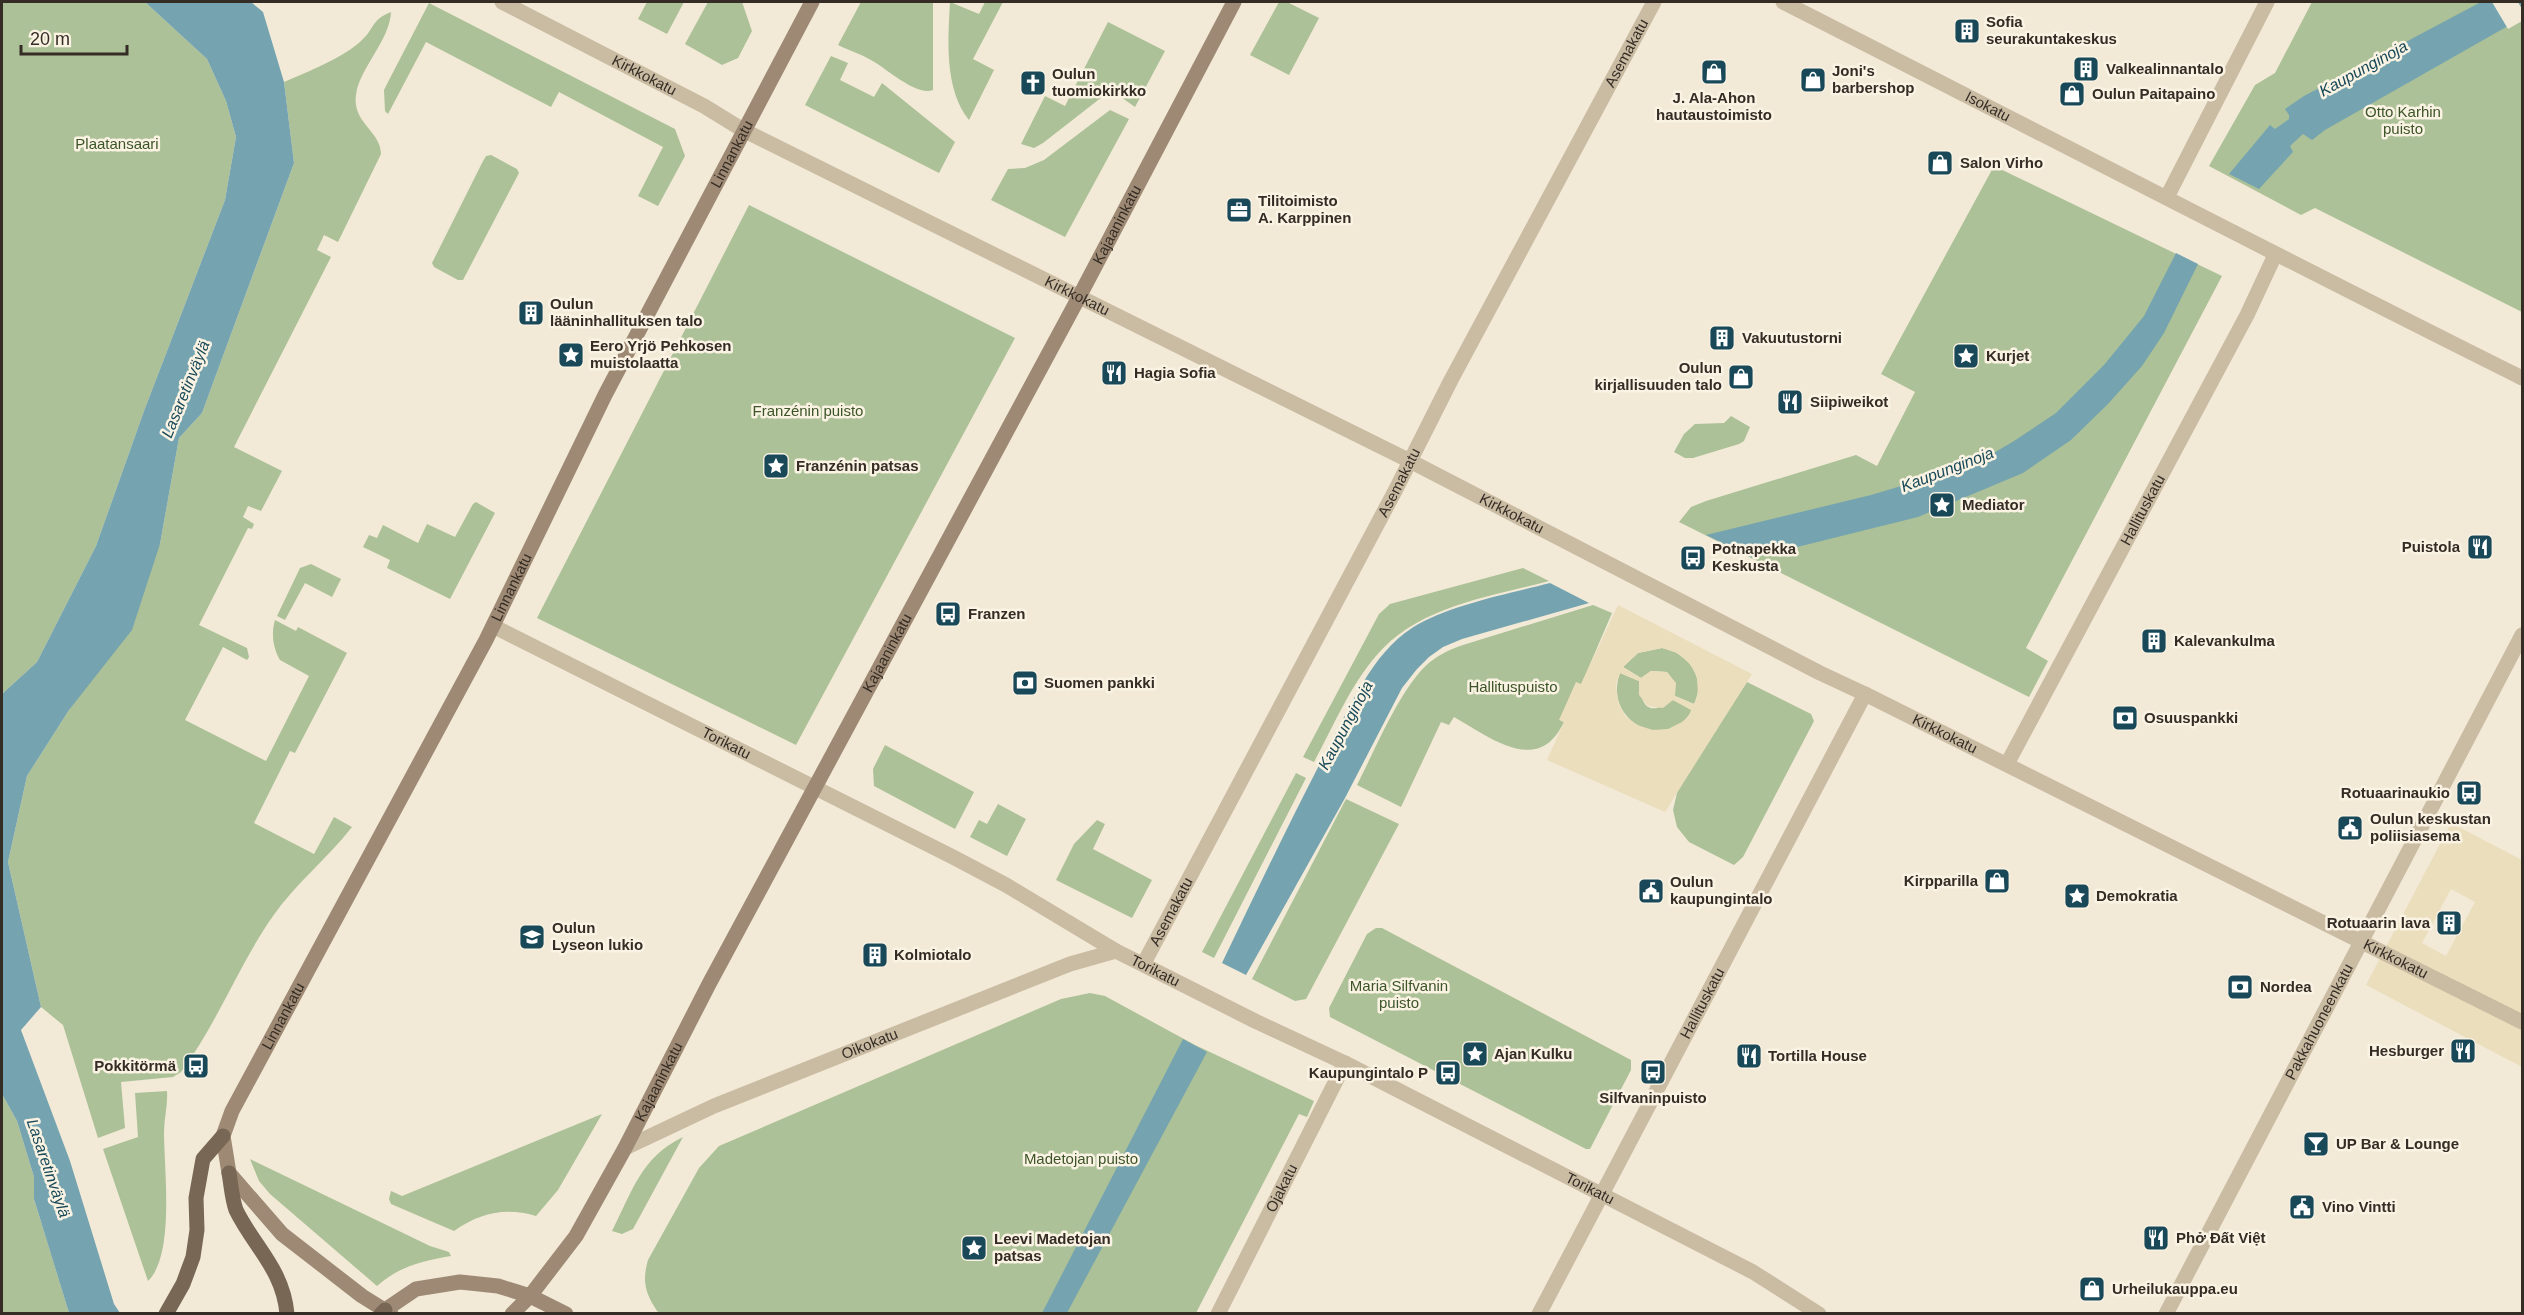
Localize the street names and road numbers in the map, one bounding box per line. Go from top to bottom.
street label: Asemakatu [1601,16,1651,90]
street label: Kirkkokatu [609,51,680,98]
street label: Isokatu [1963,88,2013,125]
street label: Linnankatu [707,117,756,190]
street label: Kajaaninkatu [1089,182,1144,267]
street label: Kirkkokatu [1042,272,1113,319]
street label: Asemakatu [1374,445,1423,520]
street label: Hallituskatu [2117,472,2168,548]
street label: Kirkkokatu [1477,489,1547,537]
street label: Linnankatu [487,550,535,624]
street label: Kajaaninkatu [859,611,915,695]
street label: Kirkkokatu [1910,710,1980,757]
street label: Torikatu [699,723,754,762]
street label: Asemakatu [1146,874,1196,949]
street label: Kirkkokatu [2361,935,2431,982]
street label: Torikatu [1128,951,1183,990]
street label: Pakkahuoneenkatu [2281,961,2356,1082]
street label: Hallituskatu [1676,965,1727,1041]
street label: Linnankatu [258,980,308,1052]
street label: Oikokatu [839,1025,900,1062]
street label: Kajaaninkatu [631,1039,686,1124]
street label: Ojakatu [1262,1161,1300,1215]
street label: Torikatu [1563,1168,1617,1208]

